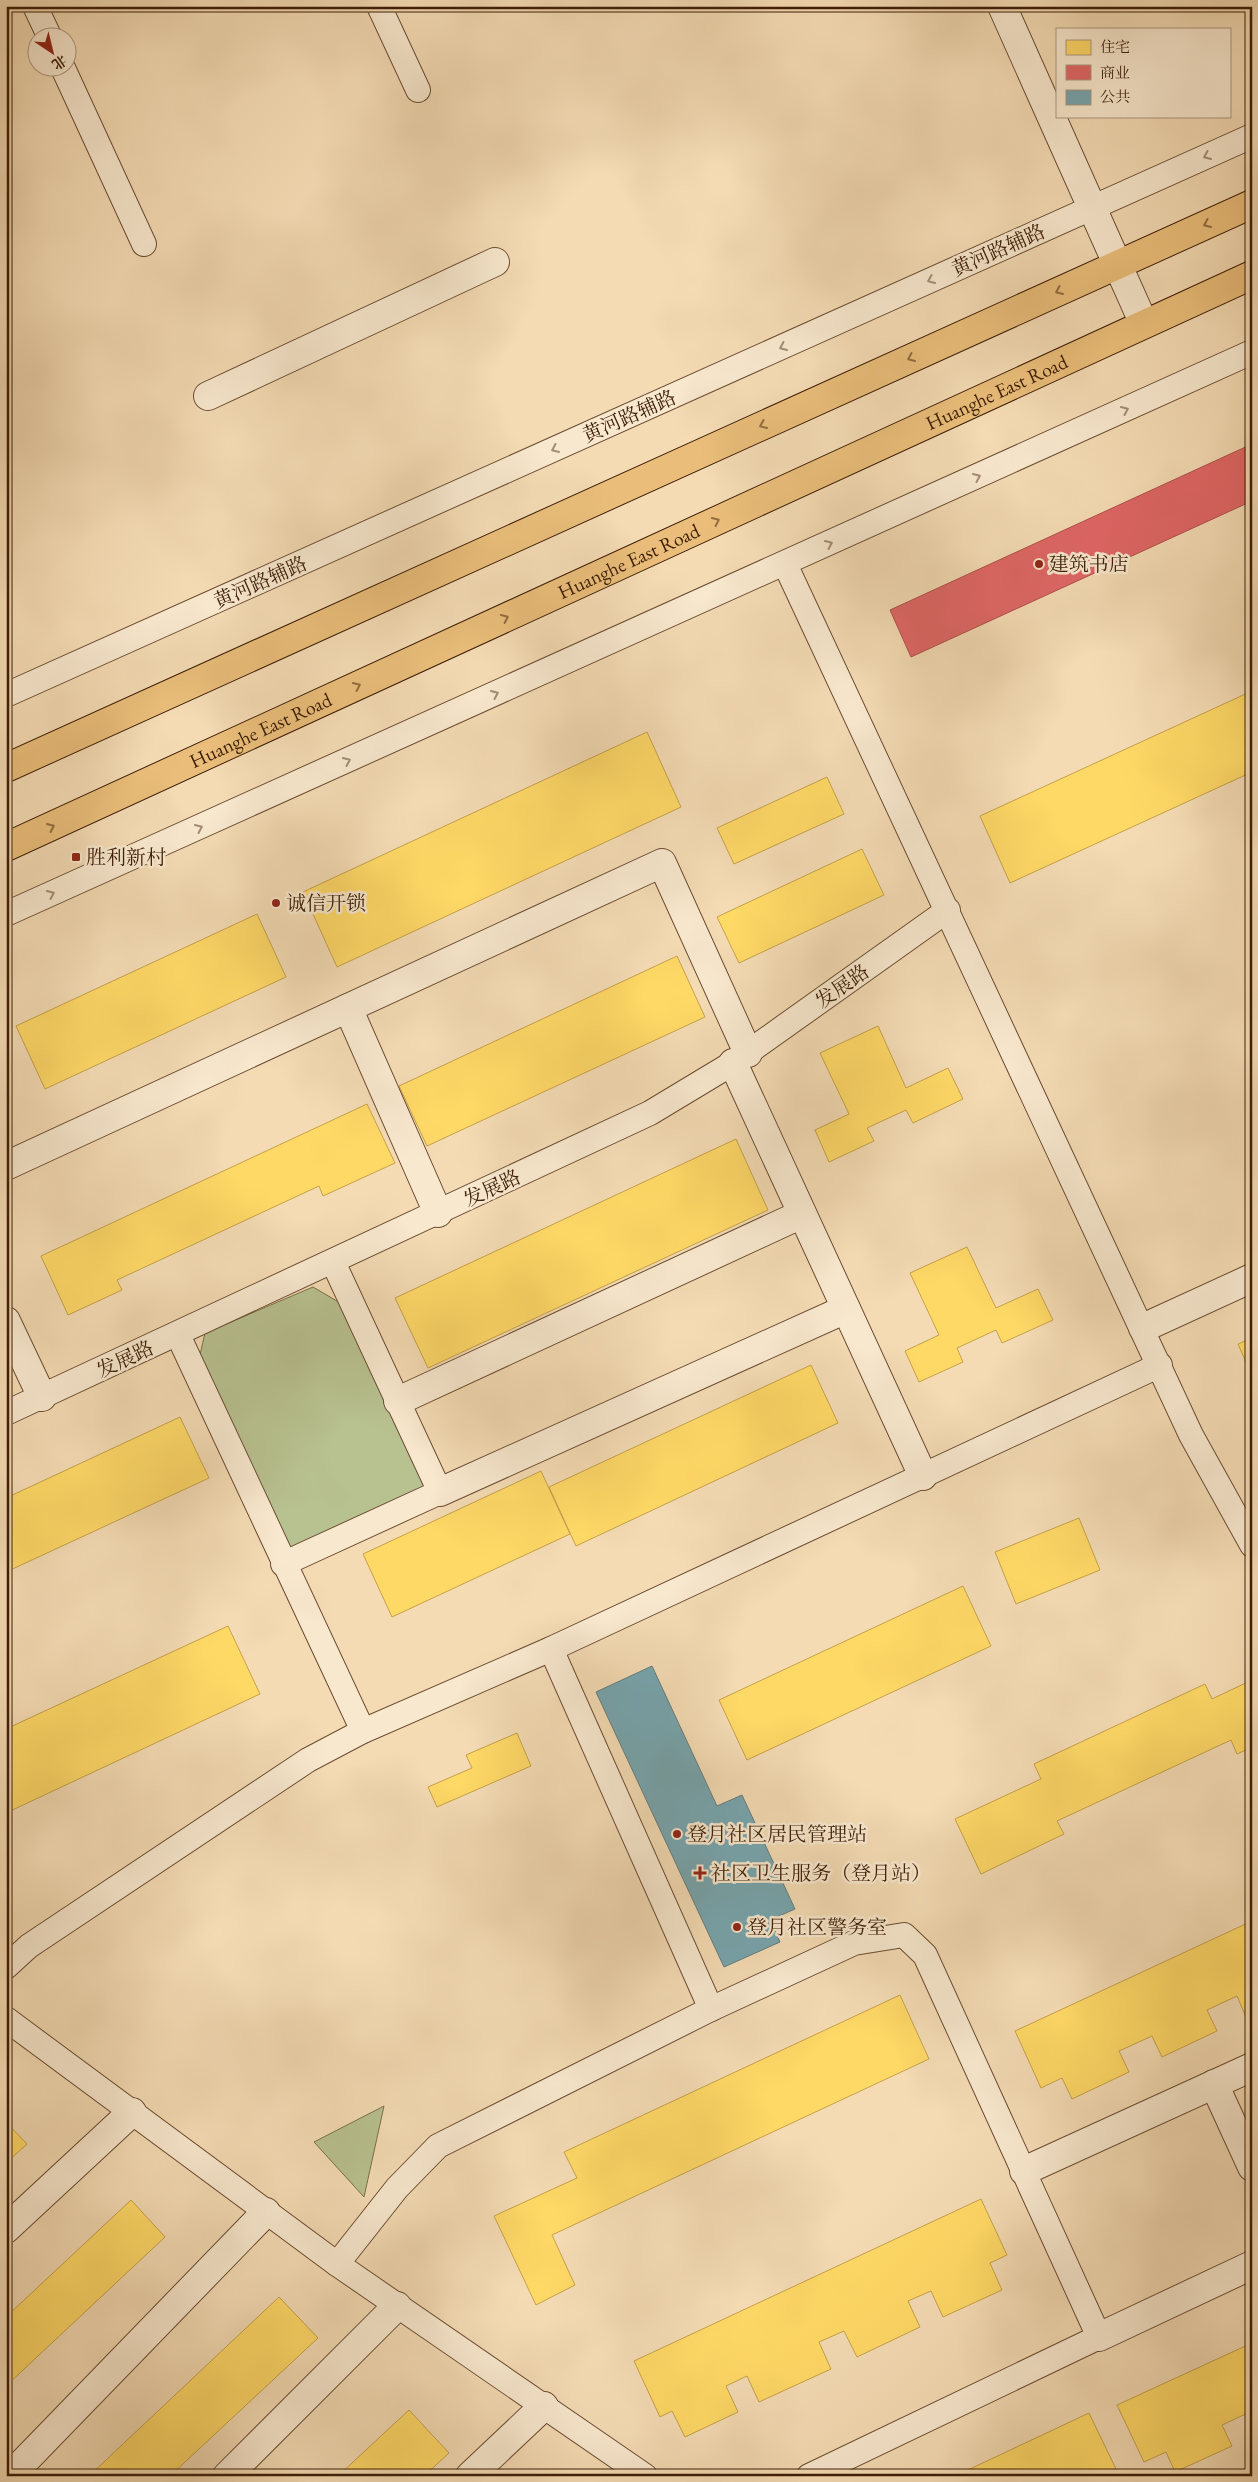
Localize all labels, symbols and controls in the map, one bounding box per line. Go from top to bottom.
north arrow [28,28,78,78]
legend [1056,28,1230,118]
text: 住宅 [1100,37,1130,56]
text: 北 [49,51,70,74]
text: 商业 [1100,63,1130,82]
text: 公共 [1100,87,1130,106]
one-way arrow [1203,150,1212,160]
one-way arrow [1203,217,1212,228]
street label: 黄河路辅路 [947,218,1049,282]
one-way arrow [927,274,936,284]
one-way arrow [1055,284,1064,295]
one-way arrow [779,340,788,351]
street label: Huanghe East Road [921,348,1073,436]
one-way arrow [907,351,916,362]
street label: 黄河路辅路 [578,384,680,448]
one-way arrow [1120,405,1129,416]
one-way arrow [759,419,768,429]
one-way arrow [551,442,560,453]
one-way arrow [972,472,981,483]
street label: Huanghe East Road [553,517,705,605]
one-way arrow [711,517,720,528]
one-way arrow [824,539,833,550]
street label: 黄河路辅路 [209,550,311,614]
place label: 建筑书店 [1049,551,1129,577]
marker: 建筑书店 [1033,558,1045,570]
one-way arrow [500,614,509,625]
one-way arrow [352,682,361,692]
street label: Huanghe East Road [185,686,336,774]
one-way arrow [490,690,499,701]
one-way arrow [342,757,351,767]
one-way arrow [46,823,55,833]
one-way arrow [194,823,203,834]
place label: 胜利新村 [86,844,166,870]
marker: 胜利新村 [70,851,82,863]
one-way arrow [46,890,55,901]
place label: 诚信开锁 [286,890,366,916]
marker: 诚信开锁 [270,897,282,909]
street label: 发展路 [810,958,874,1014]
street label: 发展路 [459,1164,525,1212]
street label: 发展路 [92,1335,158,1383]
place label: 登月社区居民管理站 [687,1821,867,1847]
marker: 登月社区居民管理站 [671,1828,683,1840]
place label: 社区卫生服务（登月站） [711,1860,931,1886]
marker: 社区卫生服务（登月站） [693,1866,707,1880]
place label: 登月社区警务室 [747,1914,887,1940]
marker: 登月社区警务室 [731,1921,743,1933]

